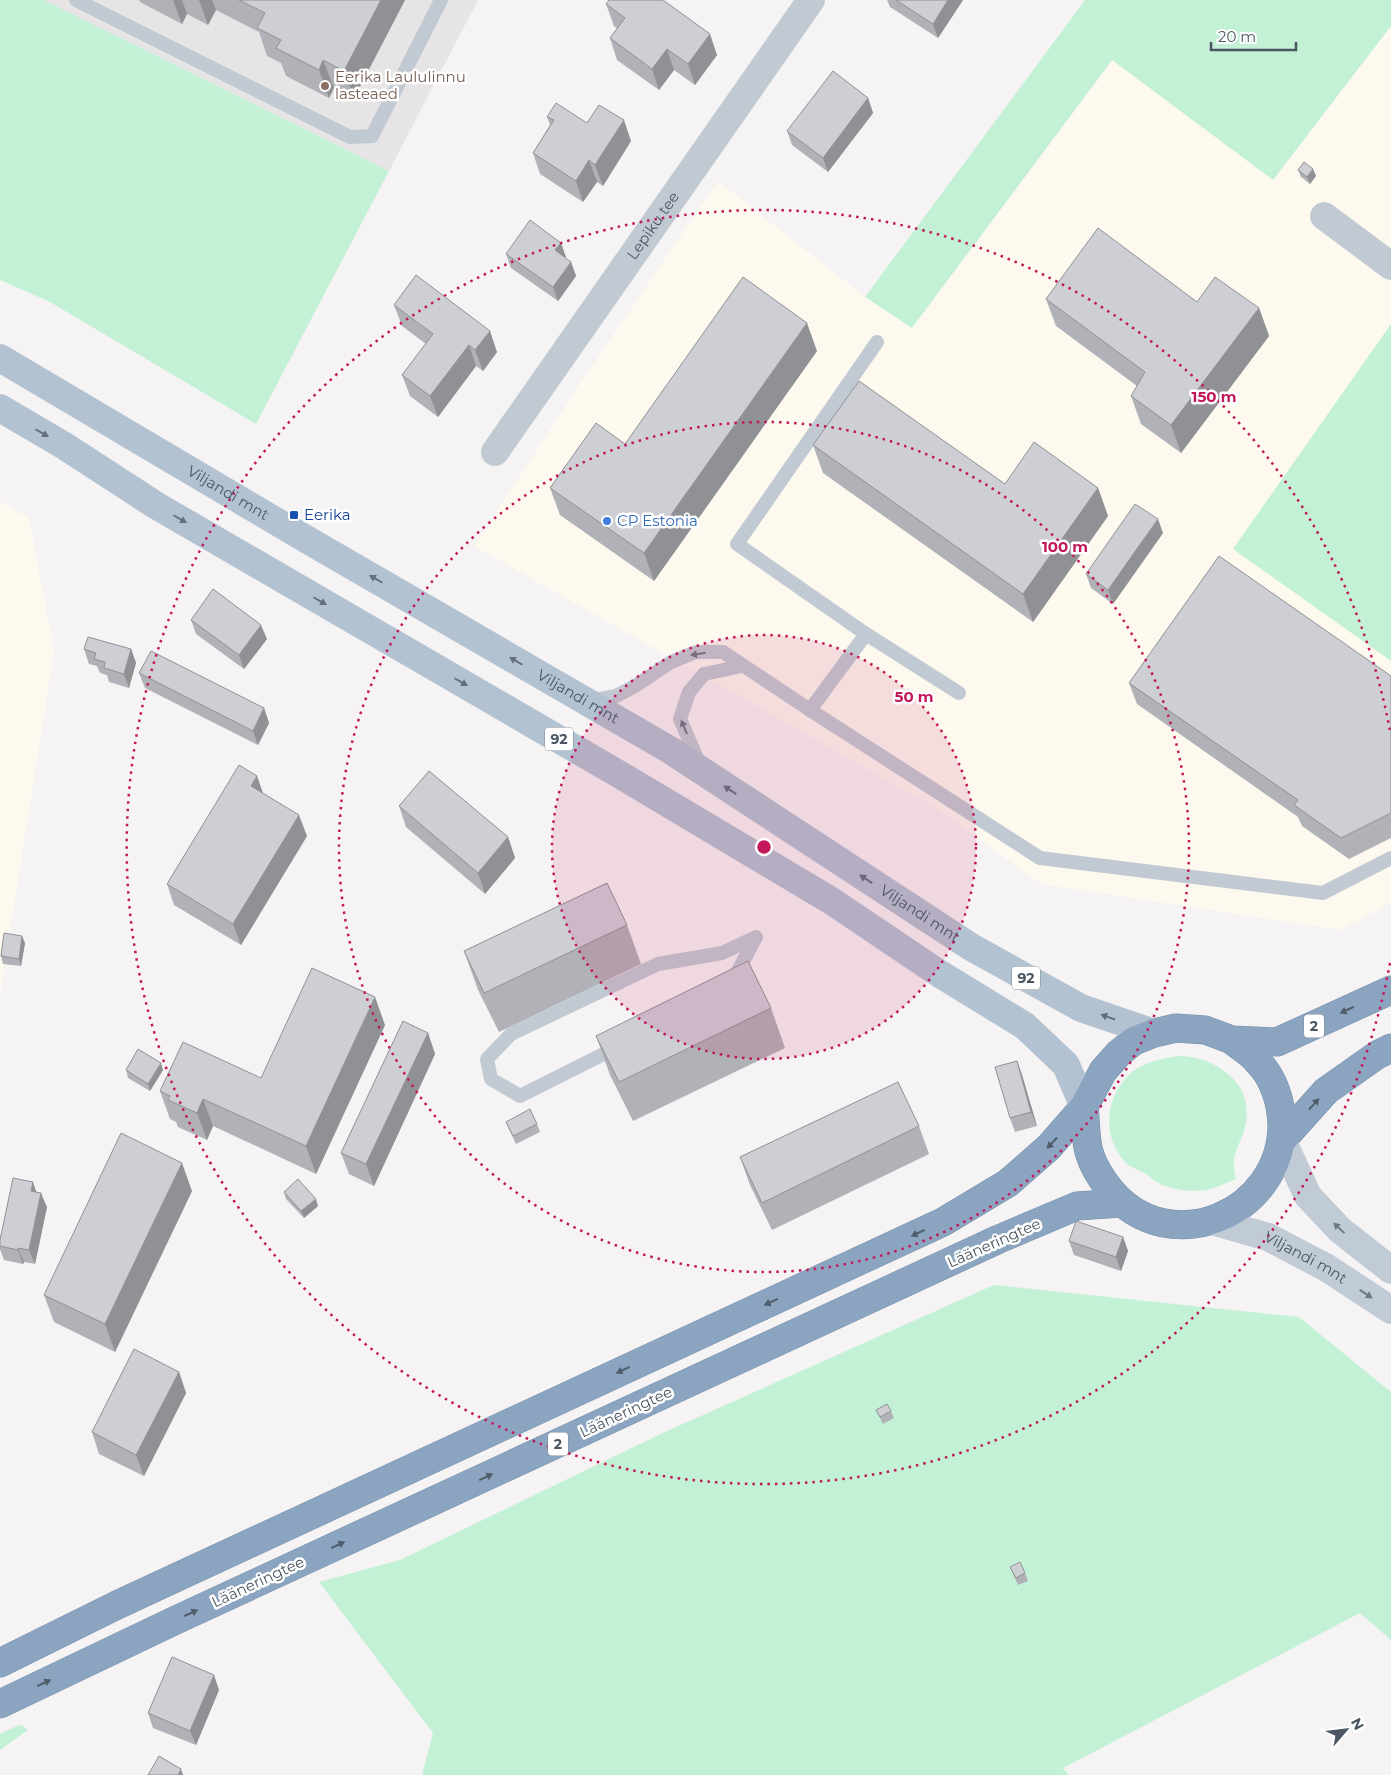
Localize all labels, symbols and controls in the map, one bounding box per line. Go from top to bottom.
scale bar [1211,20,1296,52]
text: 20 m [1218,27,1256,46]
place label: Eerika Laululinnu lasteaed [335,67,466,103]
marker: Eerika Laululinnu lasteaed [319,80,331,92]
street label: Lepiku tee [622,188,683,263]
text: 150 m [1192,387,1236,406]
one-way arrow [36,428,49,437]
street label: Viljandi mnt [184,461,273,524]
place label: Eerika [304,505,351,524]
marker: Eerika [288,509,300,521]
place label: CP Estonia [617,511,698,530]
one-way arrow [172,515,187,523]
marker: CP Estonia [601,515,613,527]
text: 100 m [1042,537,1088,556]
one-way arrow [369,574,383,583]
one-way arrow [314,596,327,605]
one-way arrow [690,650,706,658]
one-way arrow [510,656,523,665]
street label: Viljandi mnt [534,665,623,728]
one-way arrow [454,678,468,686]
text: 50 m [894,687,934,706]
one-way arrow [680,719,688,734]
road number: 92 [545,728,573,751]
one-way arrow [723,785,737,795]
centre of rings [755,838,773,856]
one-way arrow [859,874,873,884]
street label: Viljandi mnt [877,880,964,946]
road number: 92 [1012,966,1040,990]
one-way arrow [1340,1007,1354,1015]
one-way arrow [1100,1013,1115,1021]
road number: 2 [1304,1014,1324,1038]
one-way arrow [1309,1097,1320,1110]
one-way arrow [1046,1137,1058,1149]
street label: Lääneringtee [944,1214,1043,1272]
one-way arrow [1334,1222,1346,1234]
street label: Viljandi mnt [1261,1227,1351,1288]
one-way arrow [911,1230,925,1238]
one-way arrow [1359,1289,1372,1298]
one-way arrow [764,1298,778,1306]
one-way arrow [616,1366,630,1374]
street label: Lääneringtee [576,1382,675,1441]
road number: 2 [548,1432,568,1456]
one-way arrow [479,1473,493,1481]
one-way arrow [331,1541,345,1549]
street label: Lääneringtee [208,1552,307,1611]
one-way arrow [184,1609,198,1617]
one-way arrow [37,1678,51,1686]
north arrow [1321,1705,1371,1755]
text: N [1347,1715,1368,1733]

